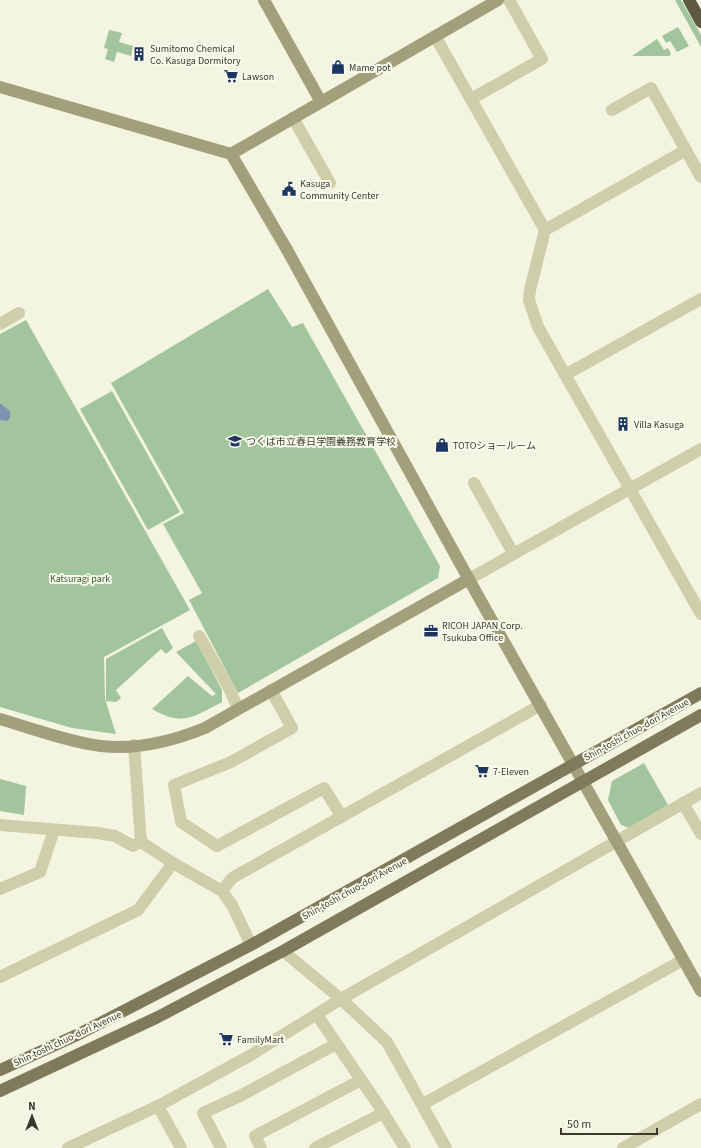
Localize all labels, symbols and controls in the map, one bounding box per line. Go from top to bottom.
place label: Sumitomo Chemical Co. Kasuga Dormitory [150,42,241,68]
building icon: Sumitomo Chemical Co. Kasuga Dormitory [131,46,147,62]
shop icon: Mame pot [330,59,346,75]
place label: Mame pot [349,61,391,75]
supermarket icon: Lawson [223,68,239,84]
place label: Lawson [242,70,274,84]
place label: Kasuga Community Center [300,177,379,203]
public building icon: Kasuga Community Center [281,181,297,197]
building icon: Villa Kasuga [615,416,631,432]
place label: Villa Kasuga [634,418,684,432]
school or university icon: つくば市立春日学園義務教育学校 [227,433,243,449]
place label: つくば市立春日学園義務教育学校 [246,435,396,449]
shop icon: TOTOショールーム [434,437,450,453]
place label: TOTOショールーム [453,439,536,453]
park label: Katsuragi park [50,572,110,586]
place label: RICOH JAPAN Corp. Tsukuba Office [442,619,523,645]
office icon: RICOH JAPAN Corp. Tsukuba Office [423,623,439,639]
street label: Shin-toshi chuo-dori Avenue [581,695,692,765]
supermarket icon: 7-Eleven [474,763,490,779]
place label: 7-Eleven [493,765,529,779]
street label: Shin-toshi chuo-dori Avenue [299,854,410,924]
street label: Shin-toshi chuo-dori Avenue [11,1008,124,1070]
supermarket icon: FamilyMart [218,1031,234,1047]
place label: FamilyMart [237,1033,284,1047]
north arrow [12,1096,52,1136]
text: N [28,1099,36,1114]
scale bar [561,1110,657,1136]
text: 50 m [567,1116,591,1133]

